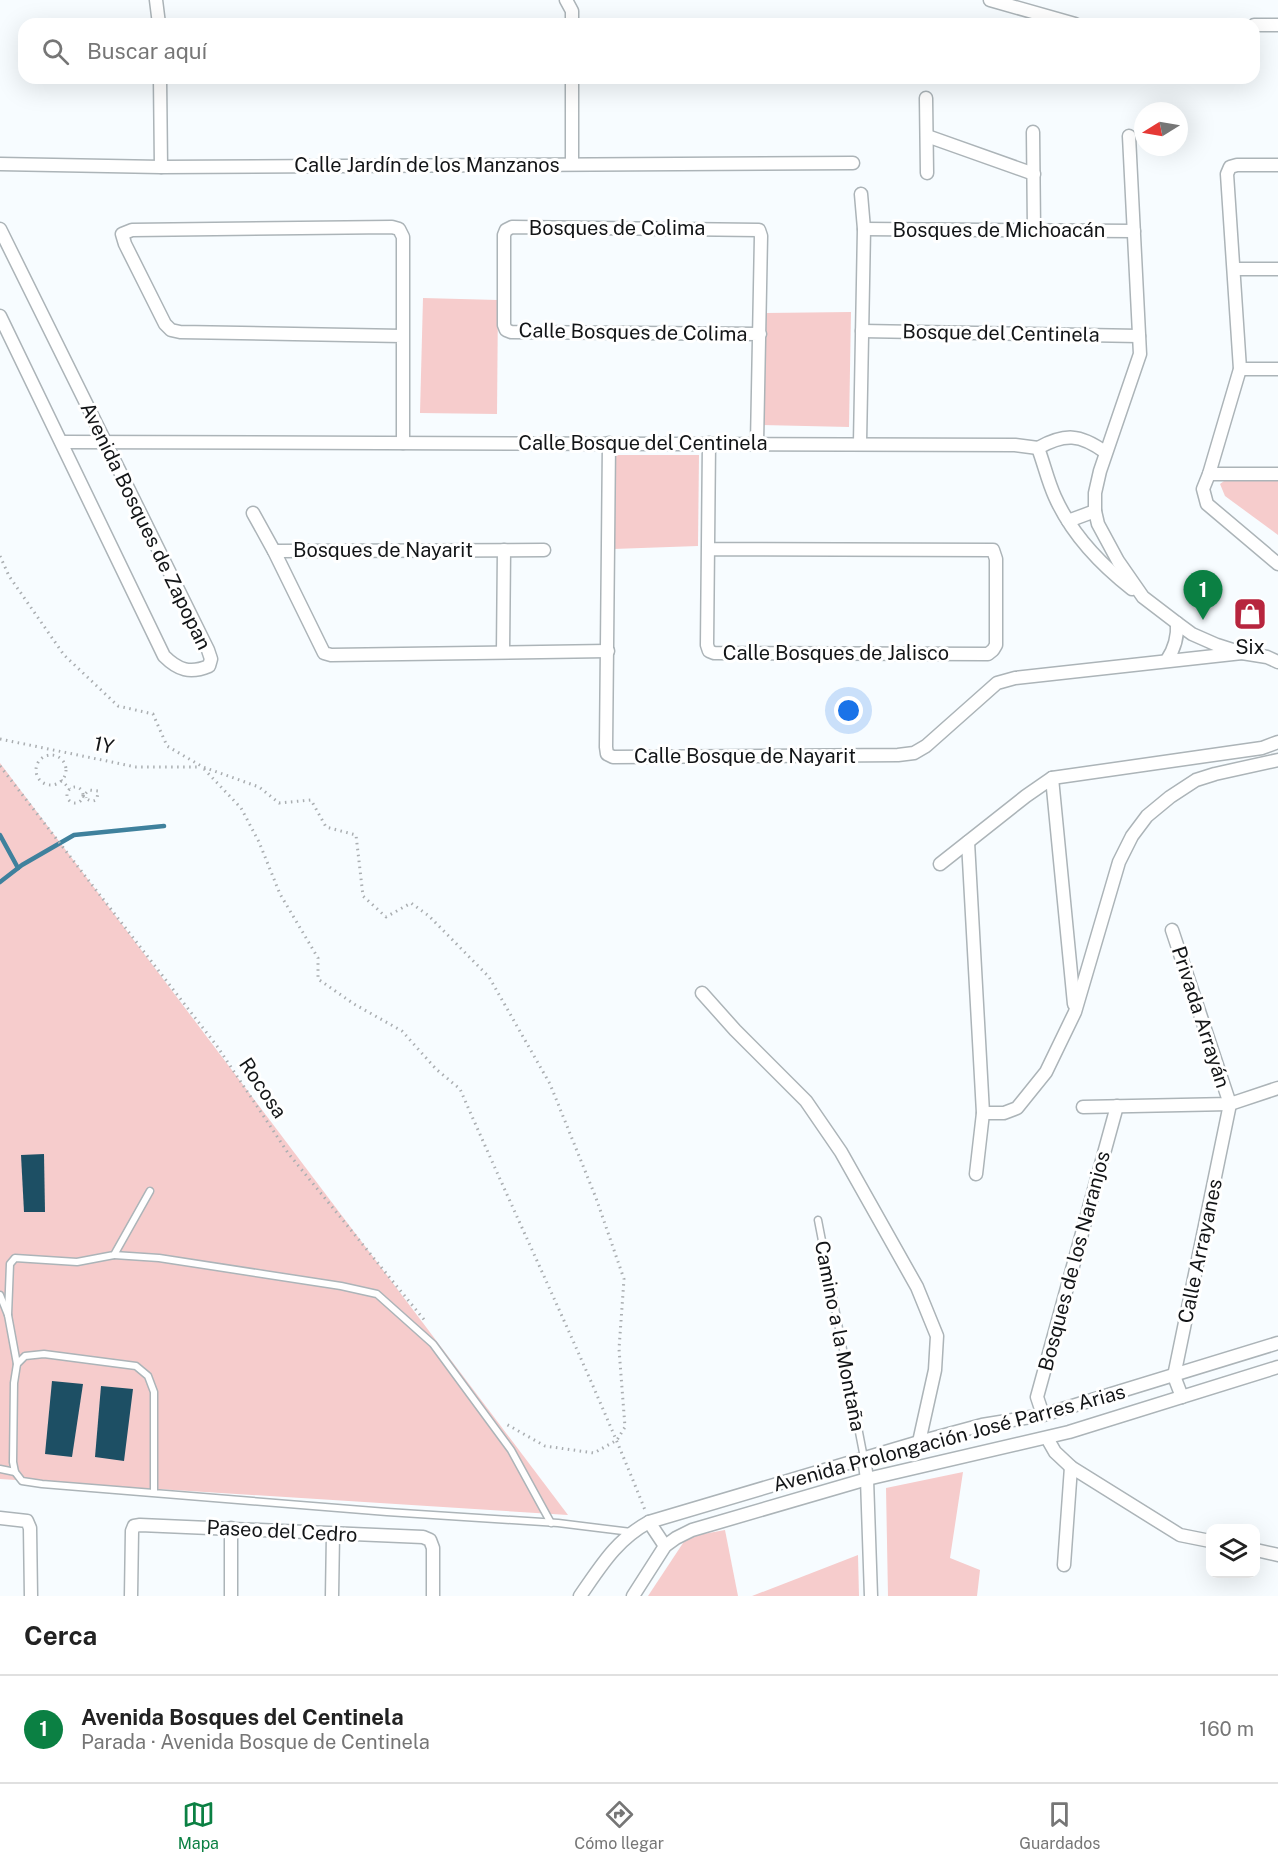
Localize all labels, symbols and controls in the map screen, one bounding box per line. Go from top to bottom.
search box [18,18,1260,84]
icon: search [39,35,72,68]
text: Buscar aquí [87,38,207,64]
north arrow [1134,102,1188,156]
street label: Calle Jardín de los Manzanos [294,153,560,177]
street label: Bosques de Colima [529,216,705,240]
street label: Bosques de Michoacán [893,218,1105,242]
street label: Calle Bosques de Colima [518,318,748,346]
street label: Bosque del Centinela [902,319,1100,347]
street label: Avenida Bosques de Zapopan [76,398,216,654]
street label: Calle Bosque del Centinela [518,431,768,455]
street label: Bosques de Nayarit [293,538,473,562]
pin: 1 [1184,570,1222,620]
shop icon: Six [1232,596,1268,632]
place label: Six [1235,635,1265,659]
street label: Calle Bosques de Jalisco [723,641,949,665]
your location [834,696,863,725]
street label: 1Y [92,731,116,759]
street label: Calle Bosque de Nayarit [634,744,856,768]
street label: Privada Arrayán [1167,943,1235,1091]
street label: Rocosa [234,1053,292,1123]
street label: Bosques de los Naranjos [1033,1148,1115,1374]
street label: Calle Arrayanes [1173,1177,1227,1325]
street label: Camino a la Montaña [810,1239,870,1433]
street label: Avenida Prolongación José Parres Arias [770,1379,1128,1497]
street label: Paseo del Cedro [206,1515,358,1547]
map controls [1206,1524,1260,1578]
button: layers [1206,1524,1260,1578]
text: Cerca [24,1620,97,1651]
text: Avenida Bosques del Centinela [81,1704,404,1730]
text: 1 [39,1717,48,1741]
text: 160 m [1199,1717,1254,1741]
text: Parada · Avenida Bosque de Centinela [81,1730,430,1754]
tab: Mapa [178,1798,219,1853]
tab: Cómo llegar [574,1798,664,1853]
tab: Guardados [1019,1798,1100,1853]

